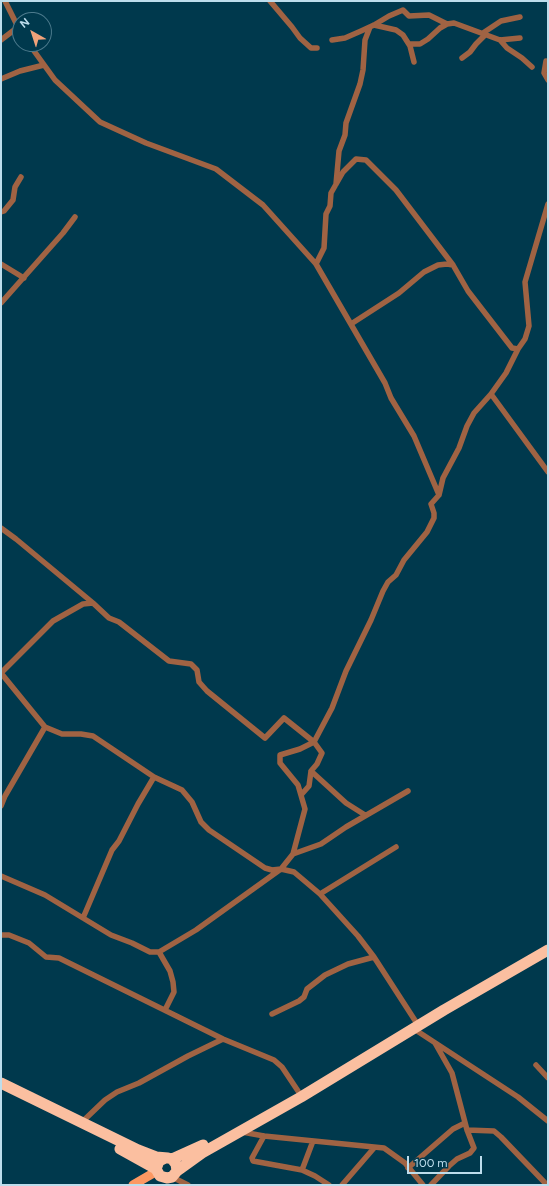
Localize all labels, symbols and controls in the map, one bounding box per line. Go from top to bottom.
north arrow [12,12,52,52]
text: N [17,15,32,31]
scale bar [409,1148,484,1174]
text: 100 m [414,1156,448,1170]

